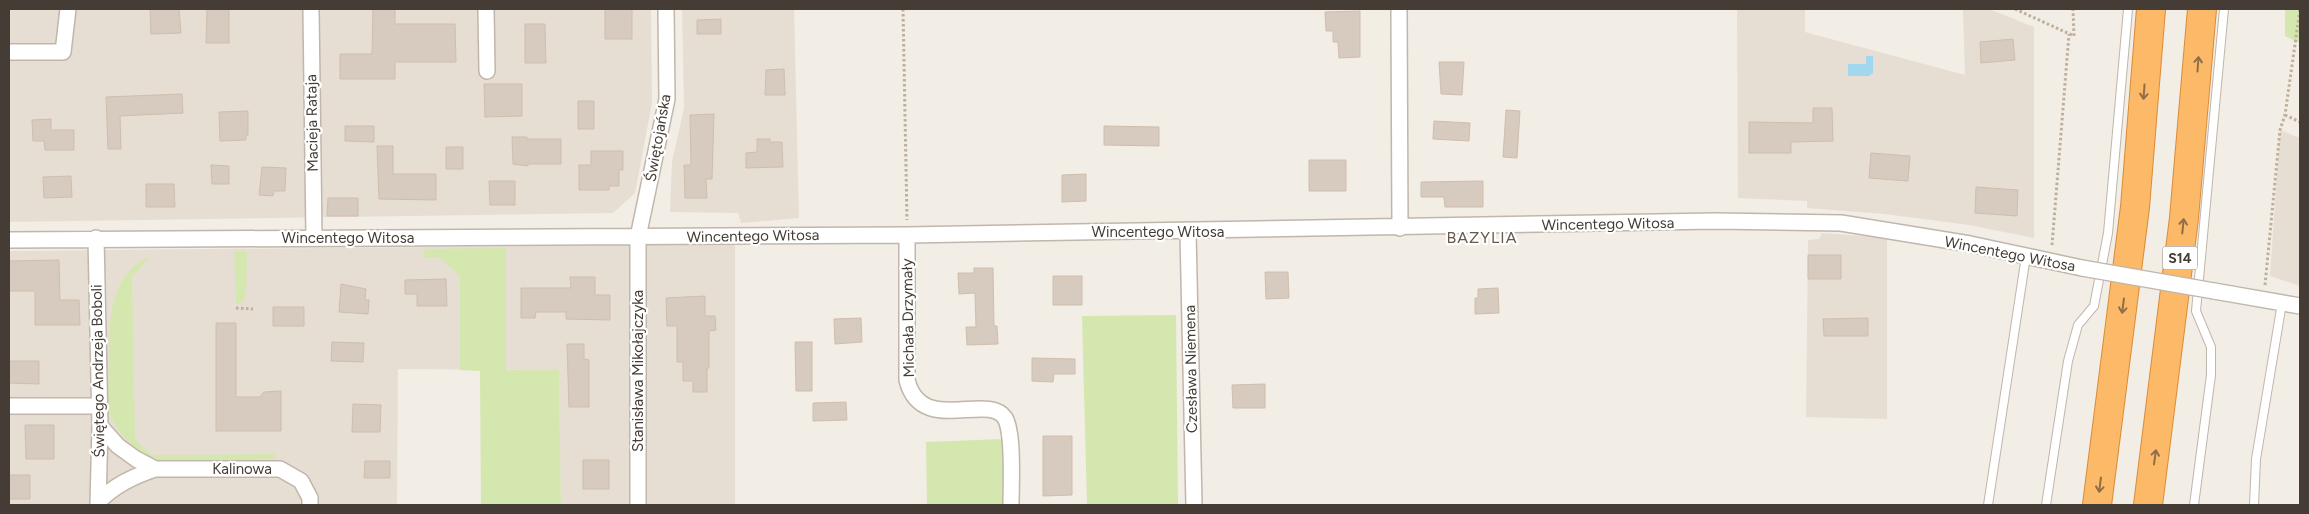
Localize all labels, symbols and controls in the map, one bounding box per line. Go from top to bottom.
one-way arrow [2194,57,2203,73]
street label: Macieja Rataja [302,74,322,172]
one-way arrow [2139,84,2149,100]
street label: Świętojańska [641,93,675,183]
street label: Wincentego Witosa [1541,214,1675,234]
one-way arrow [2178,219,2188,235]
street label: Wincentego Witosa [1092,223,1224,241]
street label: Wincentego Witosa [686,226,820,246]
district label: BAZYLIA [1446,228,1518,247]
street label: Wincentego Witosa [282,229,414,247]
street label: Wincentego Witosa [1943,232,2077,276]
road number: S14 [2162,247,2198,270]
street label: Michała Drzymały [898,258,918,378]
street label: Świętego Andrzeja Boboli [87,284,109,458]
street label: Stanisława Mikołajczyka [629,290,647,452]
one-way arrow [2118,298,2128,314]
street label: Czesława Niemena [1181,305,1201,433]
one-way arrow [2150,449,2160,465]
street label: Kalinowa [212,460,272,478]
one-way arrow [2095,476,2105,492]

